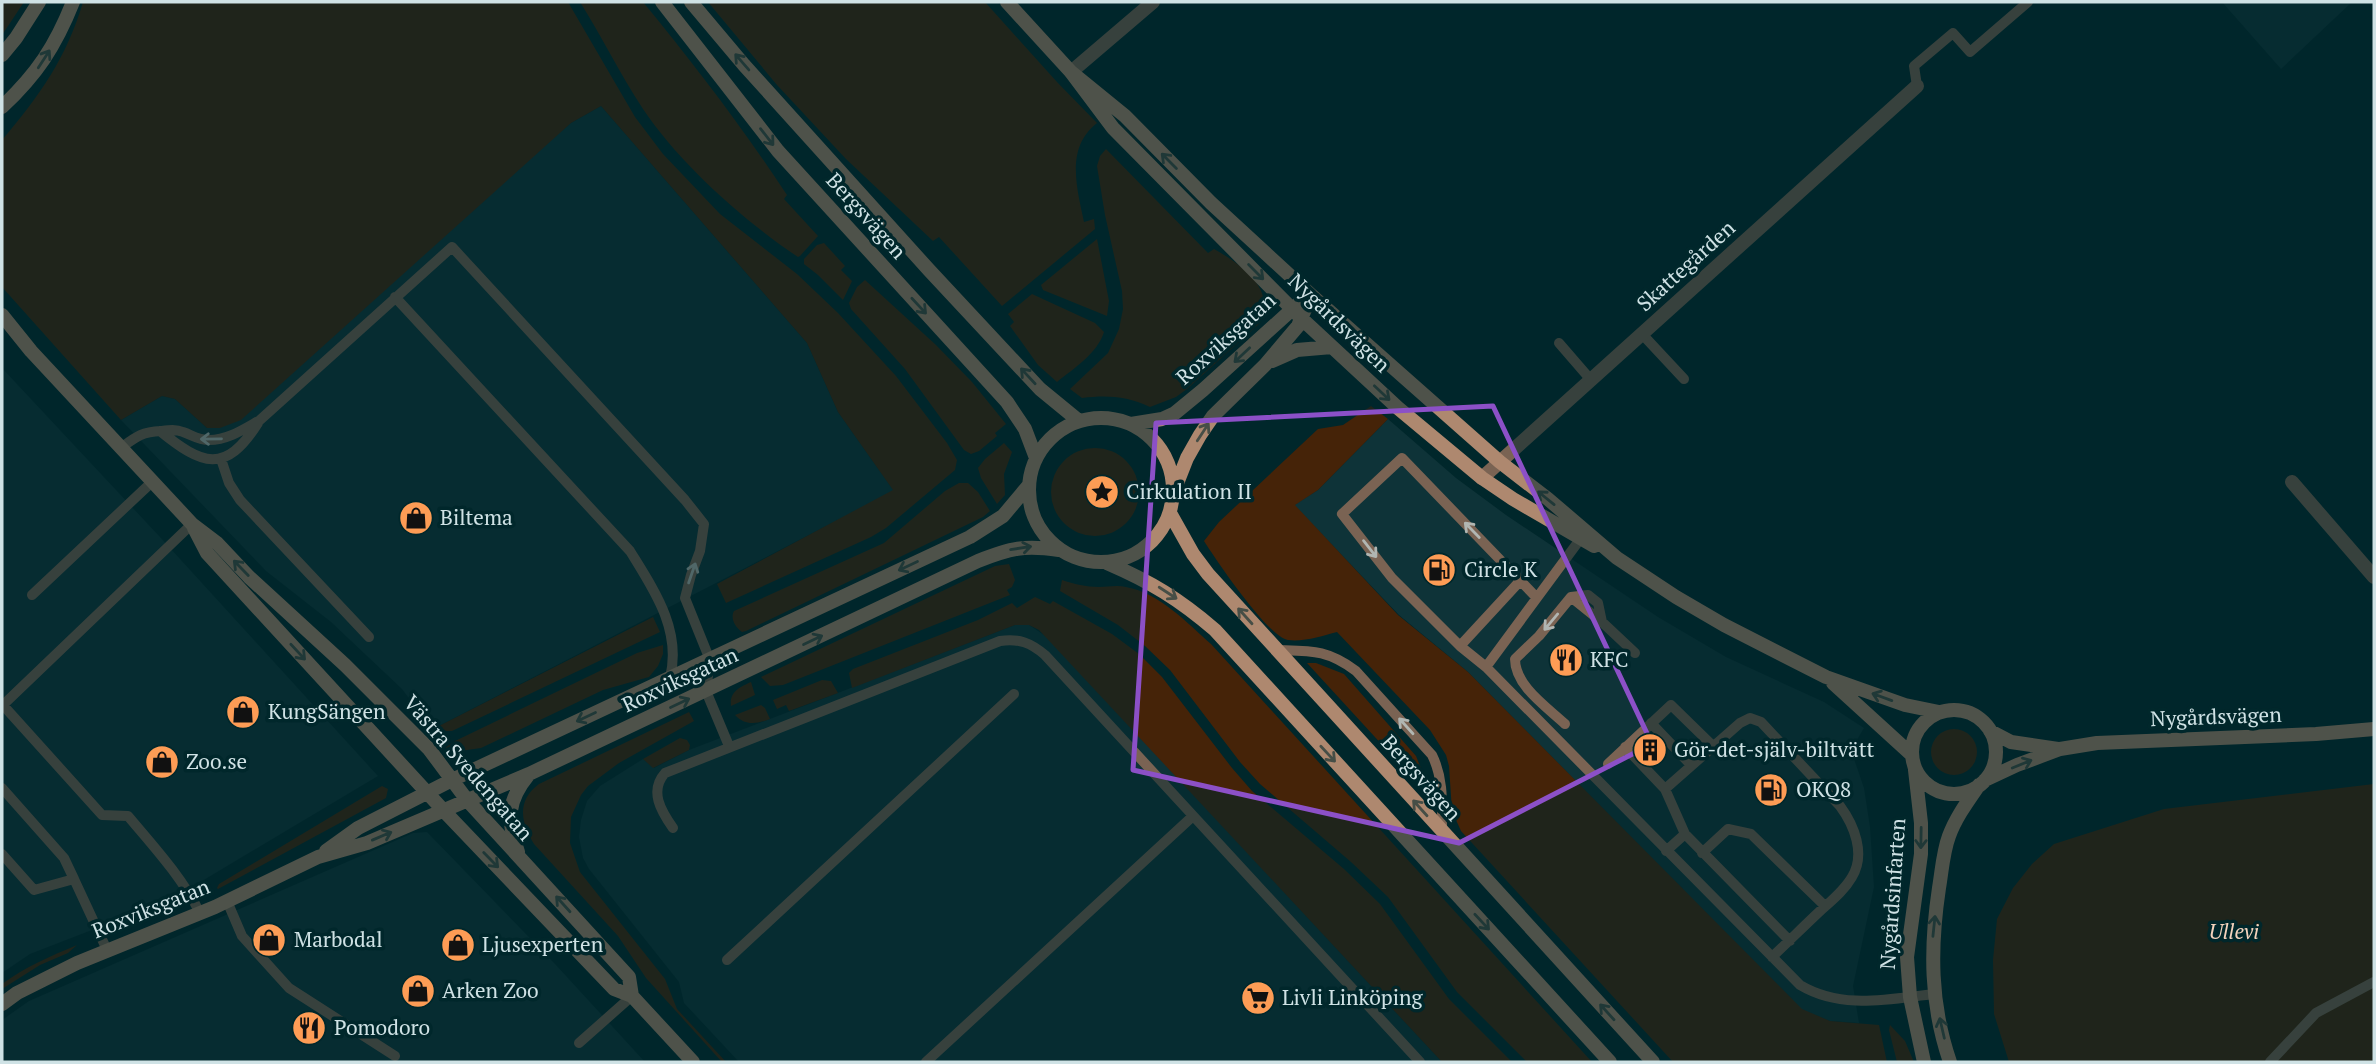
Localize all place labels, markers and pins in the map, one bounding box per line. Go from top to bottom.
place icon: Cirkulation II [1083,473,1121,511]
place label: Cirkulation II [1126,477,1252,505]
shop icon: Biltema [397,499,435,537]
place label: Biltema [440,503,513,531]
fuel station icon: Circle K [1420,551,1458,589]
place label: Circle K [1464,555,1538,583]
restaurant icon: KFC [1547,641,1585,679]
place label: KFC [1590,645,1629,673]
shop icon: KungSängen [224,693,262,731]
place label: KungSängen [268,697,386,725]
building icon: Gör-det-själv-biltvätt [1631,731,1669,769]
place label: Gör-det-själv-biltvätt [1674,735,1874,763]
shop icon: Zoo.se [143,743,181,781]
place label: Zoo.se [186,747,247,775]
fuel station icon: OKQ8 [1752,771,1790,809]
place label: OKQ8 [1796,775,1851,803]
shop icon: Marbodal [250,921,288,959]
place label: Marbodal [294,925,383,953]
shop icon: Ljusexperten [439,926,477,964]
place label: Ljusexperten [482,930,604,958]
shop icon: Arken Zoo [399,972,437,1010]
place label: Arken Zoo [442,976,539,1004]
supermarket icon: Livli Linköping [1239,979,1277,1017]
place label: Livli Linköping [1282,983,1423,1011]
restaurant icon: Pomodoro [290,1009,328,1047]
place label: Pomodoro [334,1013,430,1041]

